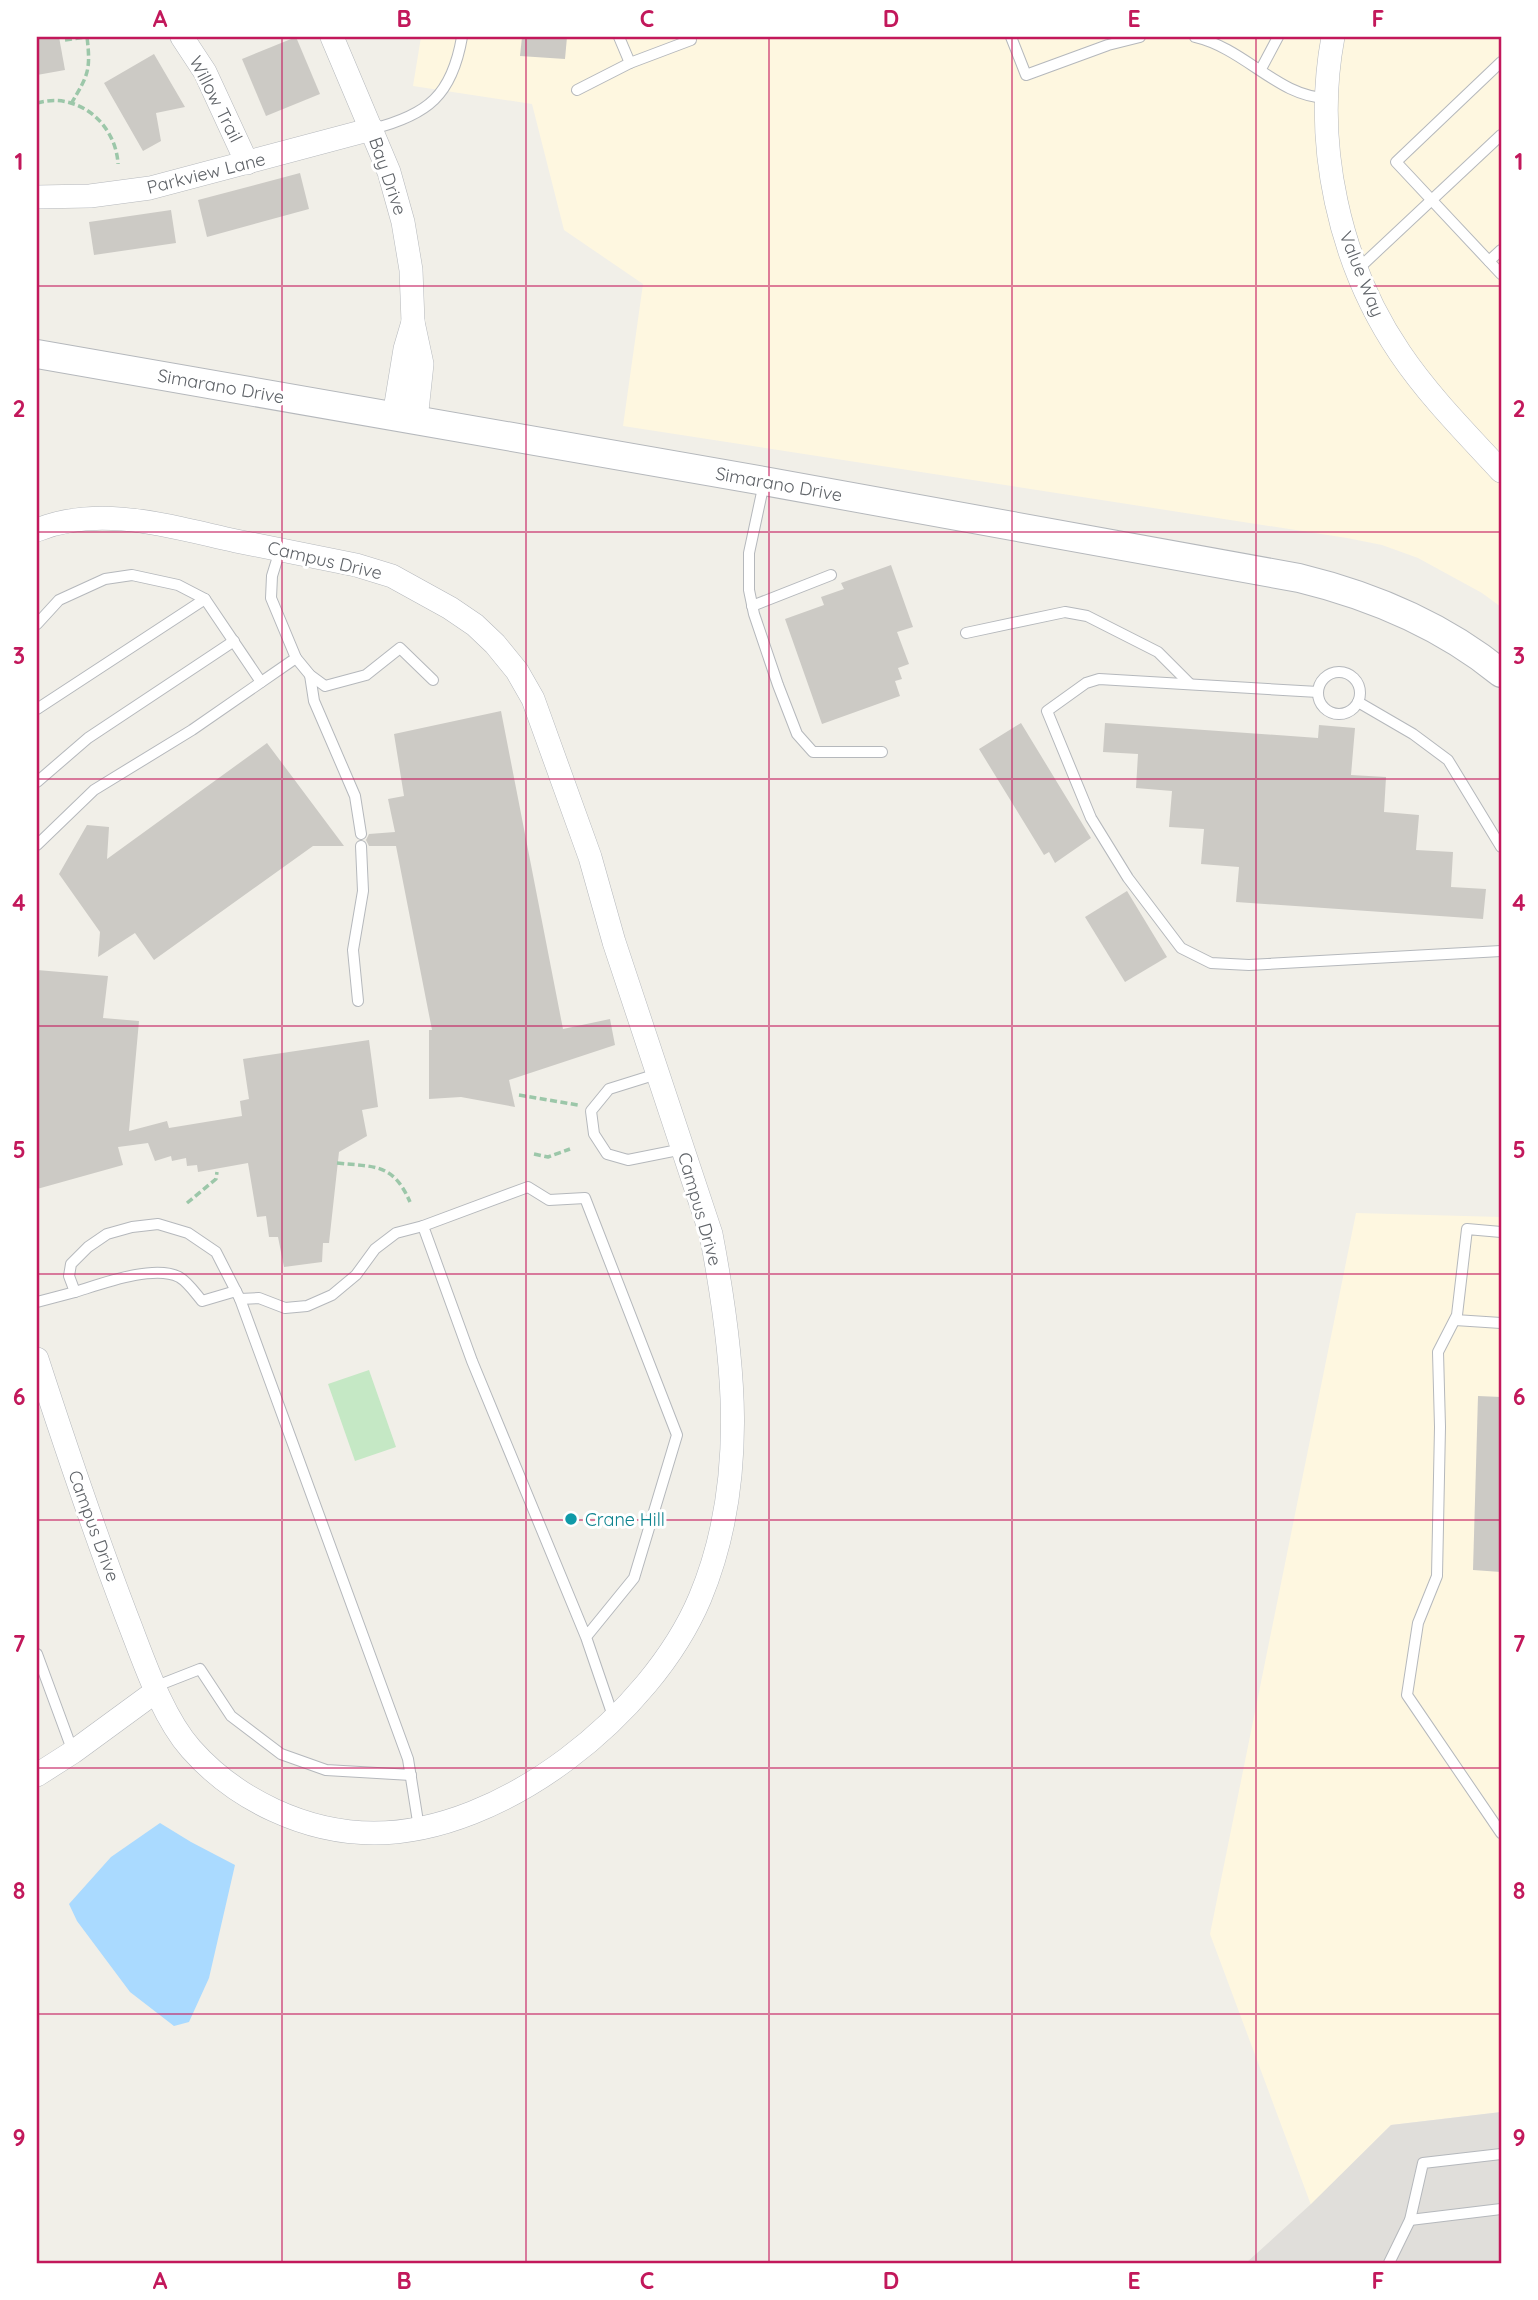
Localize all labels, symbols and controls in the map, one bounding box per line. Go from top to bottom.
text: A [153,4,168,33]
text: B [396,4,412,33]
text: C [640,4,654,33]
text: D [883,4,899,33]
text: E [1127,4,1141,33]
text: F [1372,4,1384,33]
street label: Willow Trail [184,52,248,146]
street label: Bay Drive [364,134,412,218]
text: 1 [15,147,23,176]
street label: Parkview Lane [144,147,268,199]
text: 1 [1515,147,1523,176]
street label: Value Way [1334,228,1390,320]
street label: Simarano Drive [156,364,286,408]
text: 2 [12,394,26,423]
text: 2 [1512,394,1526,423]
street label: Simarano Drive [714,462,844,506]
street label: Campus Drive [265,536,385,584]
text: 3 [13,641,25,670]
text: 3 [1513,641,1525,670]
text: 4 [12,888,26,917]
text: 4 [1512,888,1526,917]
text: 5 [12,1135,26,1164]
text: 5 [1512,1135,1526,1164]
street label: Campus Drive [673,1150,727,1268]
text: 6 [13,1382,25,1411]
text: 6 [1513,1382,1525,1411]
street label: Campus Drive [63,1467,125,1585]
place label: Crane Hill [585,1508,665,1531]
marker: Crane Hill [563,1511,579,1527]
text: 7 [13,1629,26,1658]
text: 7 [1513,1629,1526,1658]
text: 8 [13,1876,25,1905]
text: 8 [1513,1876,1525,1905]
text: 9 [12,2123,26,2152]
text: 9 [1512,2123,1526,2152]
text: A [153,2266,168,2295]
text: B [396,2266,412,2295]
text: C [640,2266,654,2295]
text: D [883,2266,899,2295]
text: E [1127,2266,1141,2295]
text: F [1372,2266,1384,2295]

